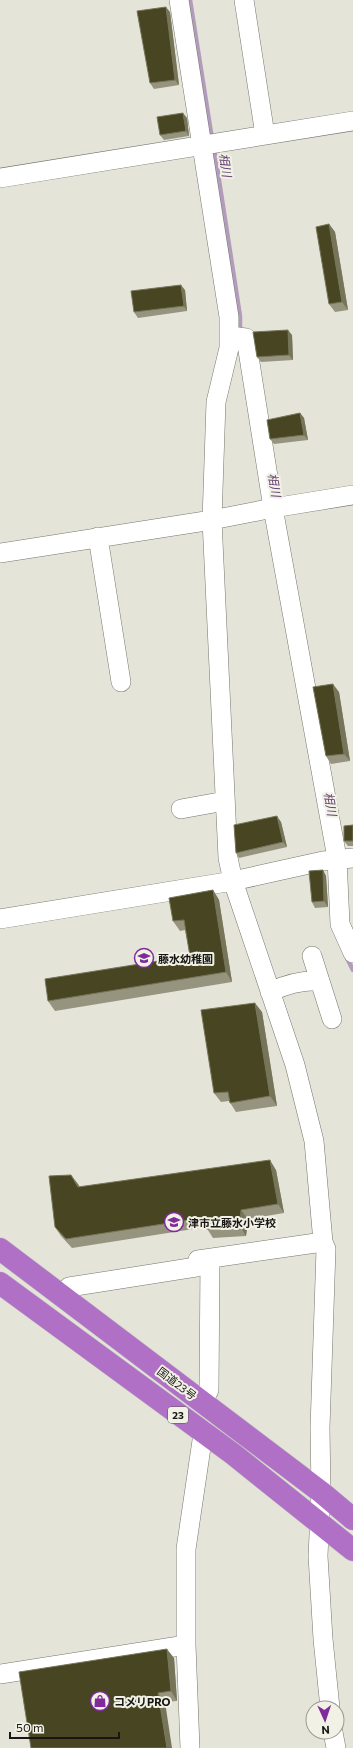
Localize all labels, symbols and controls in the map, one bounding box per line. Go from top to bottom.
water label: 相川 [217,152,235,180]
water label: 相川 [266,472,284,500]
water label: 相川 [322,791,340,819]
school or university icon: 藤水幼稚園 [133,947,155,969]
place label: 藤水幼稚園 [158,952,213,965]
school or university icon: 津市立藤水小学校 [163,1211,185,1233]
place label: 津市立藤水小学校 [188,1216,276,1229]
street label: 国道23号 [155,1364,199,1402]
road number: 23 [168,1407,188,1423]
shop icon: コメリPRO [89,1690,111,1712]
place label: コメリPRO [114,1695,170,1708]
north arrow [305,1700,345,1740]
scale bar [10,1714,119,1740]
text: 50 m [16,1720,44,1734]
text: N [321,1724,330,1737]

